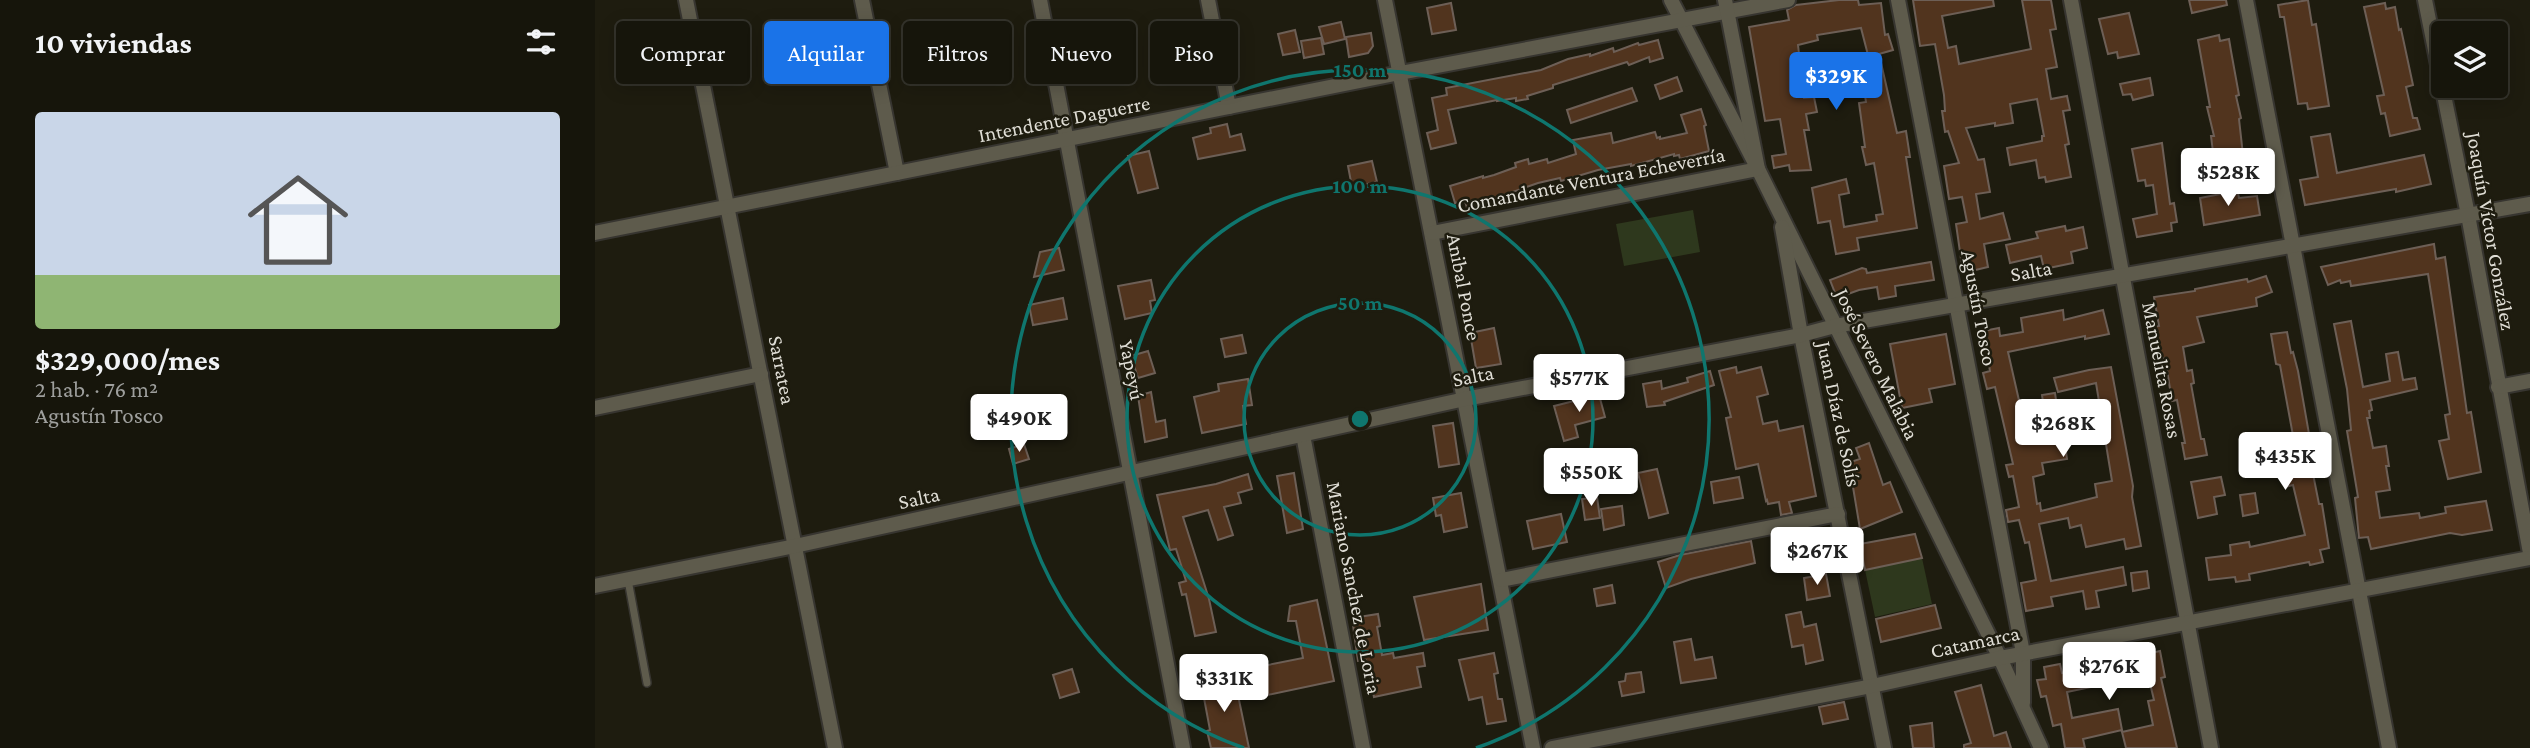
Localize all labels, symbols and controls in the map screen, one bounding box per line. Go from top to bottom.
chip: Comprar [616,21,750,84]
chip: Alquilar [764,21,889,84]
chip: Filtros [903,21,1012,84]
chip: Nuevo [1026,21,1136,84]
chip: Piso [1150,21,1238,84]
map controls [2431,21,2508,98]
button: layers [2431,21,2508,98]
icon: filters [522,23,560,61]
text: 10 viviendas [35,26,192,59]
pin: $329K [1787,52,1885,112]
text: 150 m [1334,58,1387,82]
text: $329K [1805,62,1867,88]
street label: Intendente Daguerre [976,91,1152,147]
street label: Joaquín Víctor González [2461,128,2520,332]
street label: Comandante Ventura Echeverría [1455,142,1727,218]
pin: $528K [2179,148,2277,208]
icon: home [235,157,361,283]
text: $528K [2197,158,2259,184]
text: 100 m [1332,174,1388,198]
street label: Anibal Ponce [1442,232,1486,342]
street label: Agustín Tosco [1956,248,2002,368]
street label: Salta [2008,256,2054,286]
street label: José Severo Malabia [1829,283,1924,444]
text: 50 m [1338,291,1383,315]
street label: Manuelita Rosas [2137,300,2187,440]
street label: Sarratea [764,334,800,407]
street label: Juan Díaz de Solís [1811,337,1866,489]
street label: Yapeyú [1114,338,1150,402]
text: $329,000/mes [35,343,220,376]
pin: $577K [1530,354,1628,414]
street label: Salta [1450,360,1496,392]
text: $577K [1550,364,1608,390]
text: 2 hab. · 76 m² [35,376,158,402]
pin: $490K [970,394,1068,454]
pin: $268K [2014,400,2112,459]
text: Agustín Tosco [35,402,164,428]
text: $490K [987,404,1052,430]
centre of rings [1348,407,1372,431]
text: $268K [2031,409,2095,435]
pin: $435K [2236,433,2334,492]
text: $435K [2255,442,2315,468]
pin: $550K [1542,448,1640,508]
text: $550K [1560,458,1622,484]
street label: Mariano Sanchez de Loria [1322,480,1386,697]
street label: Salta [896,482,942,514]
pin: $267K [1768,528,1866,587]
text: $267K [1787,537,1847,563]
street label: Catamarca [1928,621,2022,663]
pin: $276K [2060,642,2158,702]
text: $276K [2079,652,2139,678]
pin: $331K [1175,654,1273,714]
text: $331K [1195,664,1253,690]

